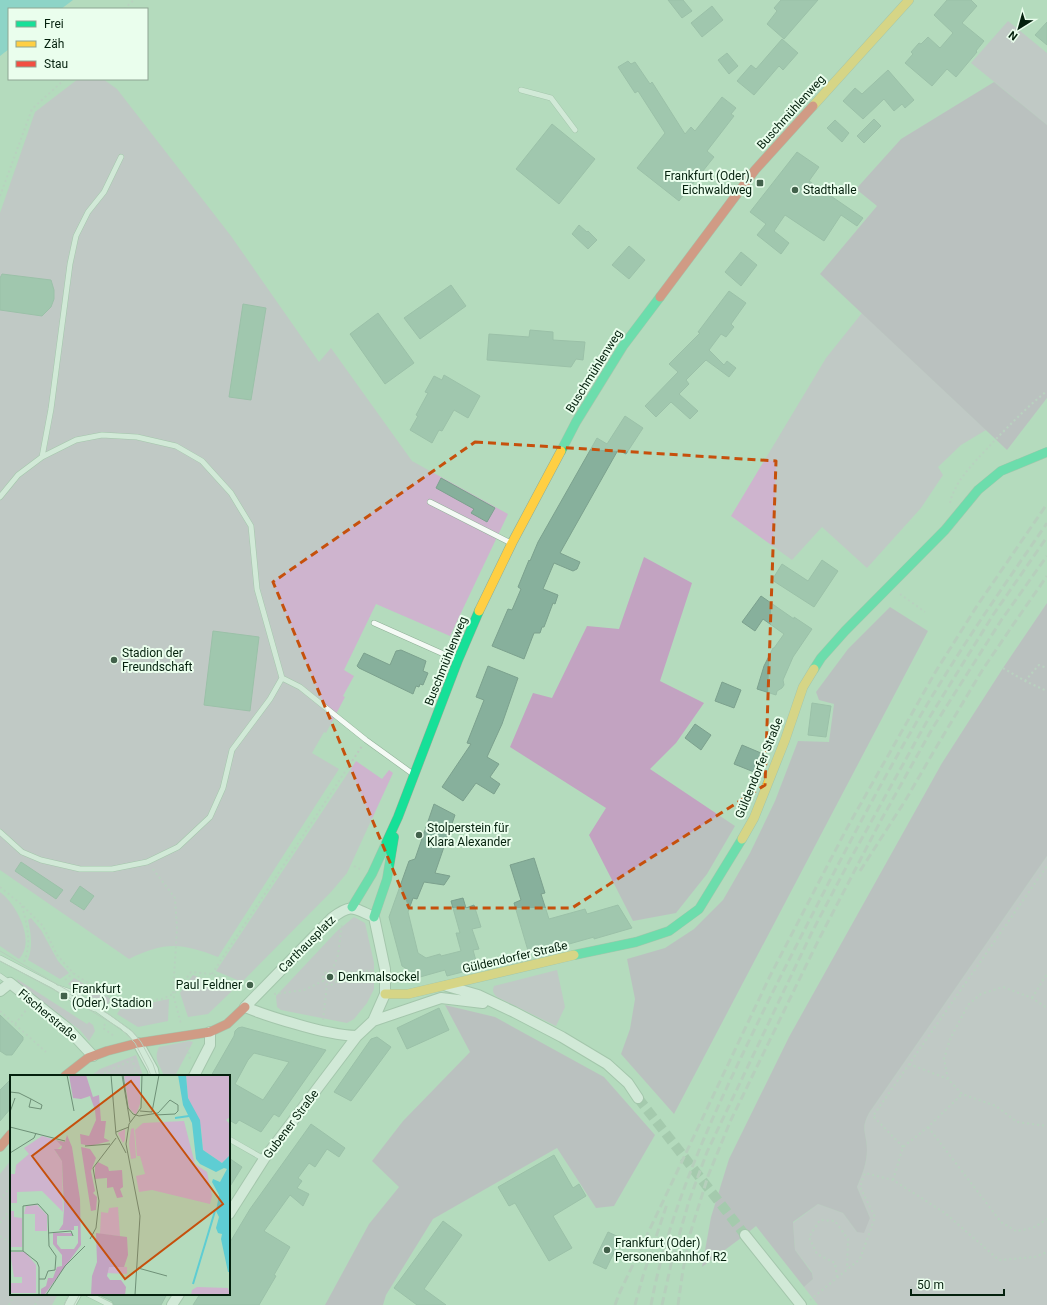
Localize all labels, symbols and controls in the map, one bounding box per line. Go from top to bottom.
legend [8,8,148,80]
north arrow [999,8,1039,48]
text: Frei [44,17,64,31]
text: N [1006,28,1020,43]
text: Zäh [44,37,64,51]
text: Stau [44,57,68,71]
street label: Buschmühlenweg [754,72,828,152]
place label: Frankfurt (Oder), Eichwaldweg [664,169,752,197]
marker: Frankfurt (Oder), Eichwaldweg [755,178,765,188]
place label: Stadthalle [803,183,857,197]
marker: Stadthalle [790,185,800,195]
street label: Buschmühlenweg [563,327,625,415]
street label: Buschmühlenweg [422,614,470,708]
place label: Stadion der Freundschaft [122,646,193,674]
marker: Stadion der Freundschaft [109,655,119,665]
street label: Güldendorfer Straße [732,716,786,820]
place label: Stolperstein für Klara Alexander [427,821,511,849]
marker: Stolperstein für Klara Alexander [414,830,424,840]
street label: Carthausplatz [276,913,338,975]
street label: Güldendorfer Straße [461,938,569,976]
place label: Denkmalsockel [338,970,419,984]
marker: Denkmalsockel [325,972,335,982]
place label: Paul Feldner [176,978,242,992]
marker: Paul Feldner [245,980,255,990]
place label: Frankfurt (Oder), Stadion [72,982,152,1010]
street label: Fischerstraße [16,986,80,1044]
marker: Frankfurt (Oder), Stadion [59,991,69,1001]
inset map [10,1075,230,1295]
street label: Gubener Straße [260,1087,322,1161]
place label: Frankfurt (Oder) Personenbahnhof R2 [615,1236,727,1264]
marker: Frankfurt (Oder) Personenbahnhof R2 [602,1245,612,1255]
scale bar [911,1271,1004,1297]
text: 50 m [917,1278,944,1292]

